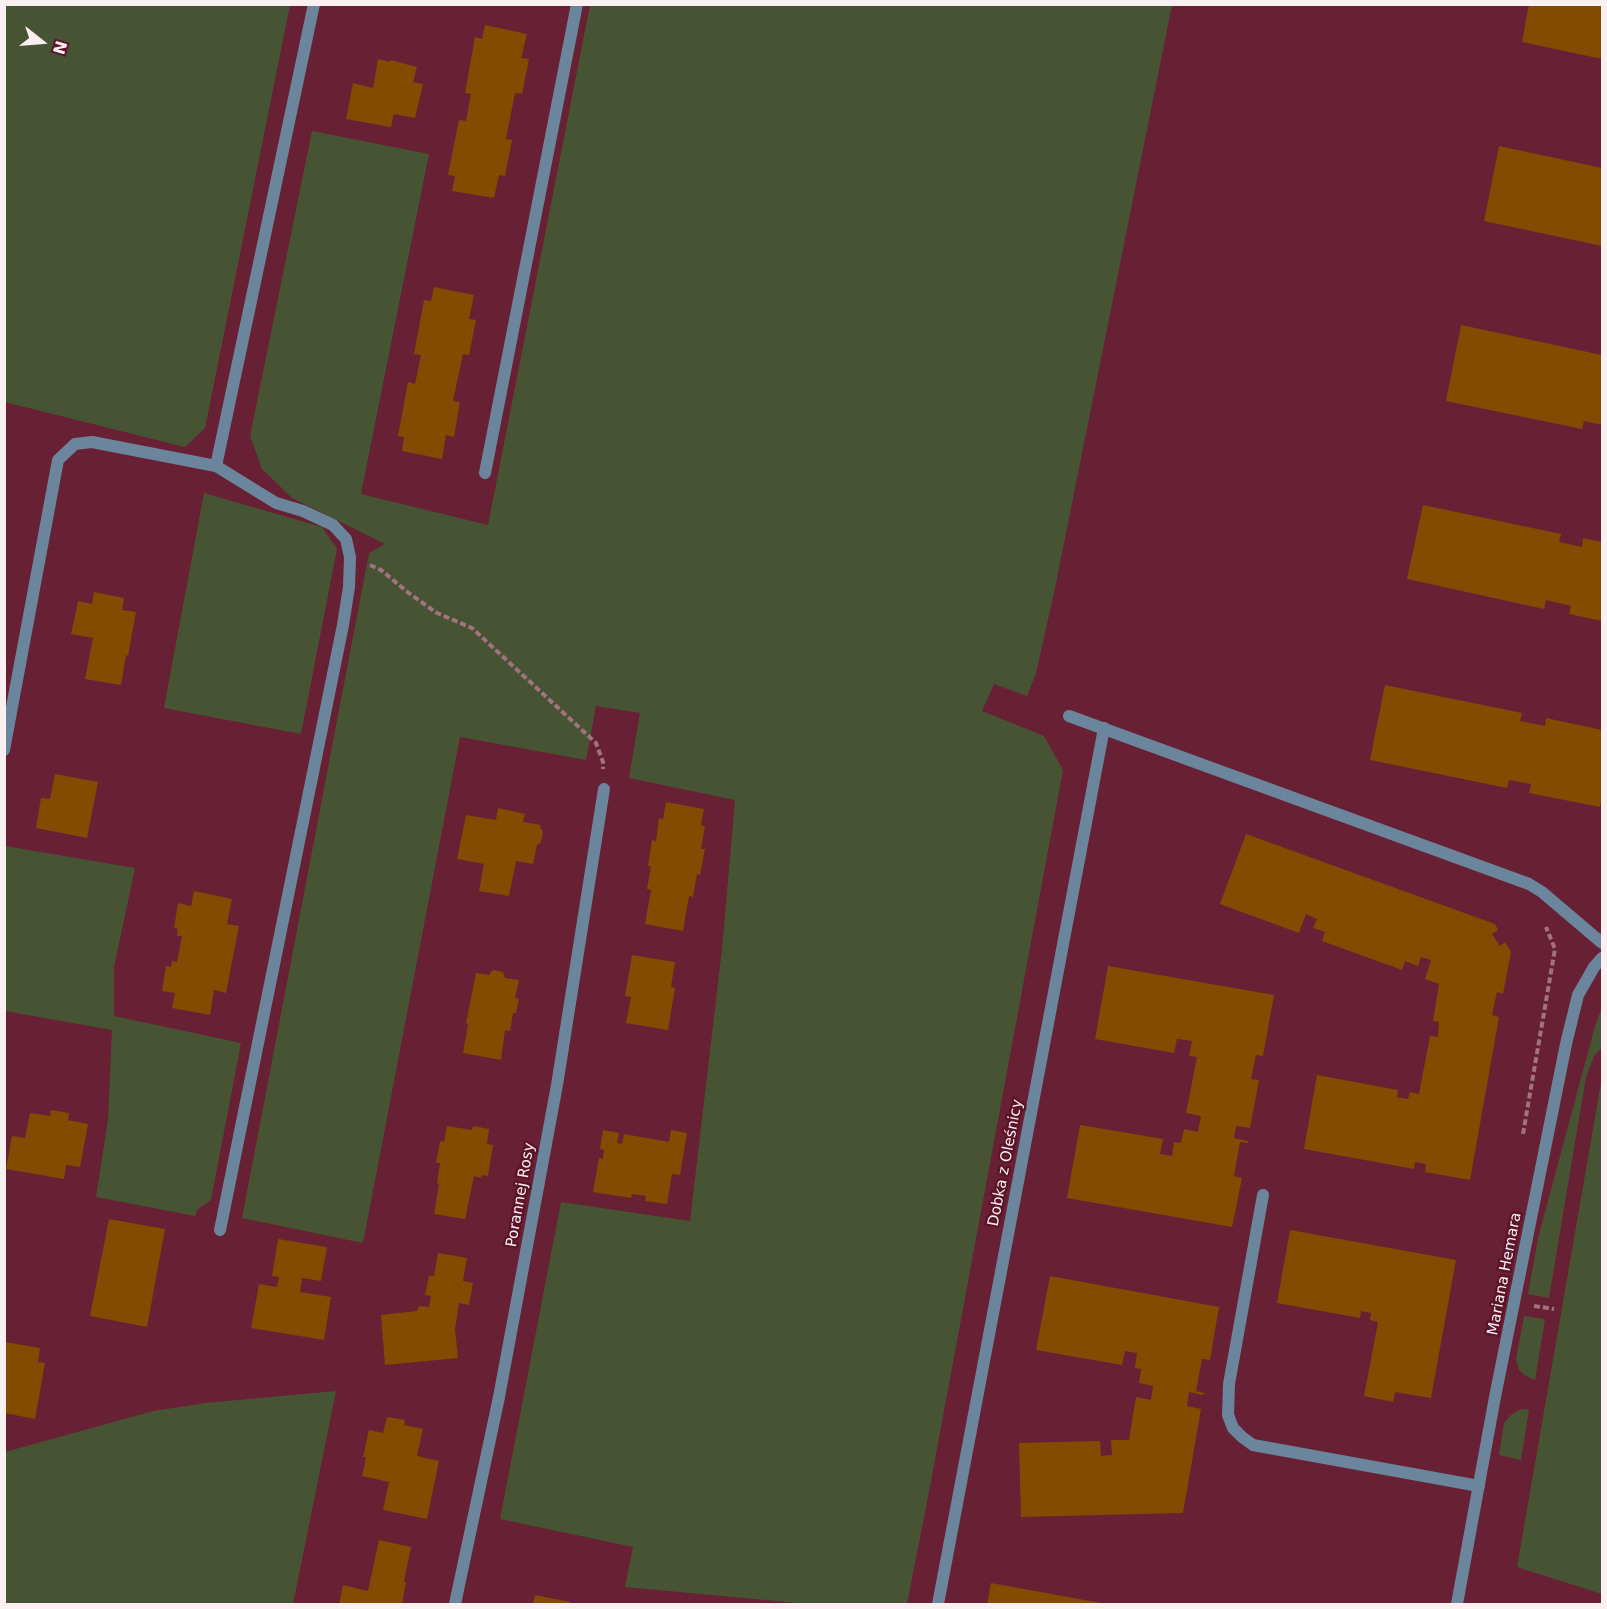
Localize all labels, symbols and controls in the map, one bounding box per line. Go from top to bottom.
north arrow [12,12,72,72]
text: N [49,38,71,57]
street label: Dobka z Oleśnicy [985,1098,1027,1228]
street label: Porannej Rosy [503,1141,539,1249]
street label: Mariana Hemara [1484,1211,1526,1337]

